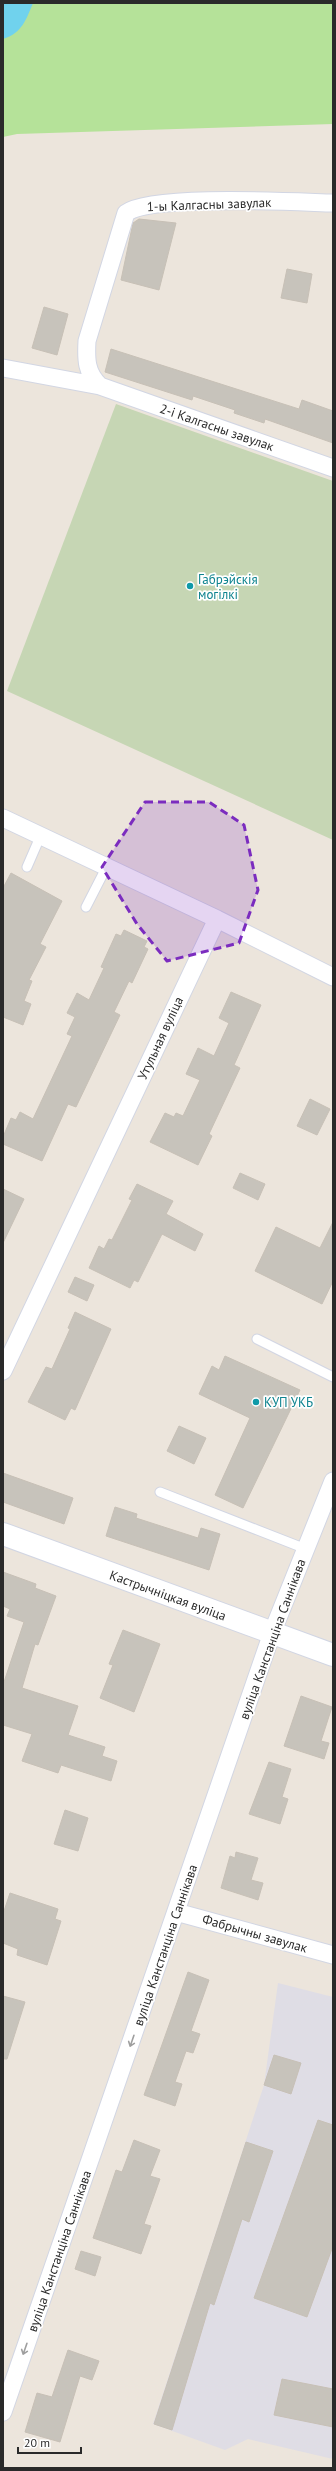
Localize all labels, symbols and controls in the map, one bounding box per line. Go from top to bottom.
street label: 1-ы Калгасны завулак [146,194,272,215]
street label: 2-і Калгасны завулак [158,400,277,455]
place label: Габрэйскія могілкі [198,571,258,603]
marker: Габрэйскія могілкі [185,581,195,591]
street label: Утульная вуліца [134,994,187,1082]
place label: КУП УКБ [264,1394,313,1411]
marker: КУП УКБ [251,1397,261,1407]
street label: вуліца Канстанціна Саннікава [235,1557,309,1722]
street label: Кастрычніцкая вуліца [107,1566,229,1625]
street label: вуліца Канстанціна Саннікава [130,1862,201,2028]
street label: Фабрычны завулак [200,1910,310,1957]
one-way arrow [127,2035,135,2047]
street label: вуліца Канстанціна Саннікава [24,2168,95,2334]
one-way arrow [20,2343,28,2355]
scale bar [18,2429,81,2455]
text: 20 m [24,2435,50,2450]

